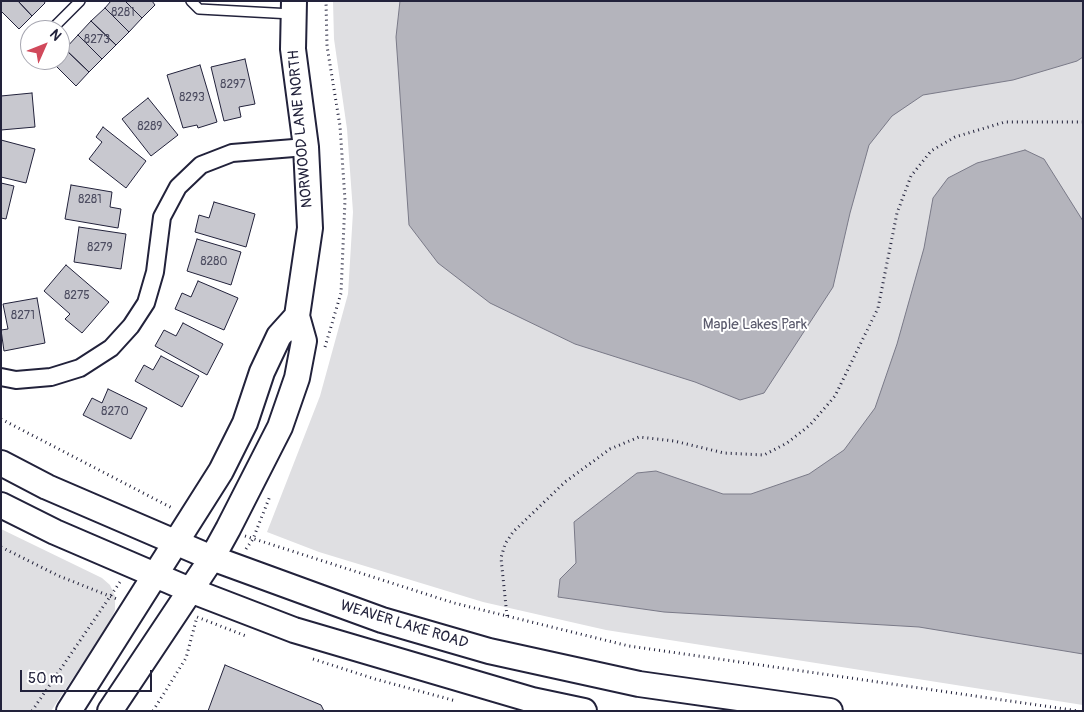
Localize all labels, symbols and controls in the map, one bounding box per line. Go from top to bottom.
house number: 8281 [111,6,135,20]
north arrow [20,20,70,70]
text: N [46,26,65,44]
house number: 8273 [84,33,110,47]
street label: NORWOOD LANE NORTH [285,49,317,209]
house number: 8297 [220,78,246,92]
house number: 8293 [179,91,205,105]
house number: 8289 [138,120,162,134]
house number: 8281 [78,193,102,207]
house number: 8279 [87,241,113,255]
house number: 8280 [201,255,227,269]
house number: 8275 [64,289,90,303]
house number: 8271 [11,309,35,323]
park label: Maple Lakes Park [703,316,807,334]
house number: 8270 [101,405,129,419]
street label: WEAVER LAKE ROAD [338,597,470,653]
scale bar [22,660,155,692]
text: 50 m [28,669,63,688]

